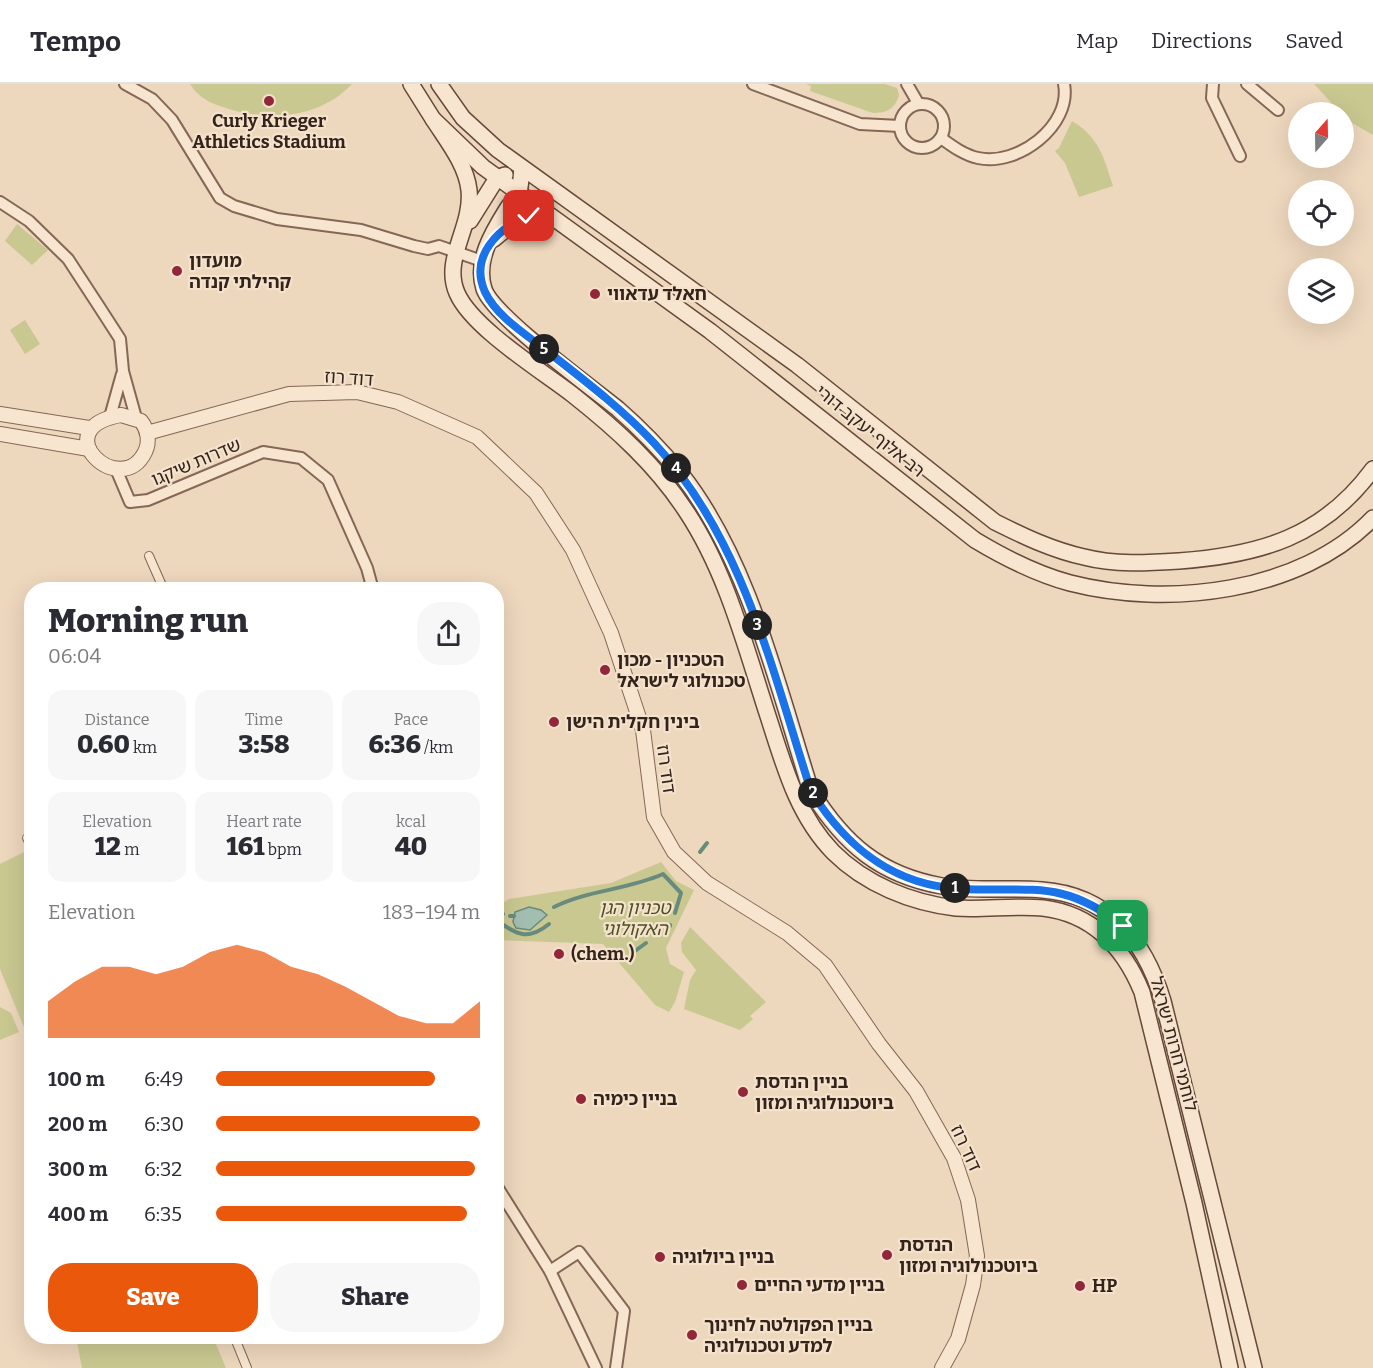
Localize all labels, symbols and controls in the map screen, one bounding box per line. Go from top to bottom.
text: Tempo [30,25,121,58]
text: Map [1076,28,1118,54]
text: Directions [1151,28,1252,54]
text: Saved [1285,28,1343,54]
marker: Curly Krieger Athletics Stadium [262,94,276,108]
north arrow [1288,102,1354,168]
map controls [1288,102,1354,324]
place label: Curly Krieger Athletics Stadium [192,110,346,153]
button: locate [1288,180,1354,246]
pin [503,190,554,241]
icon: check [512,199,545,232]
place label: מועדון קהילתי קנדה [189,250,291,293]
button: layers [1288,258,1354,324]
marker: מועדון קהילתי קנדה [170,264,184,278]
place label: חאלד עדאווי [607,283,707,305]
marker: חאלד עדאווי [588,287,602,301]
pin: 5 [529,334,559,364]
text: 5 [540,339,548,358]
street label: דוד רוז [324,365,375,391]
street label: רב אלוף יעקב דורי [811,380,929,482]
street label: שדרות שיקגו [148,433,244,491]
pin: 4 [661,453,691,483]
text: 4 [671,458,681,477]
text: Morning run [48,601,248,641]
button: share [417,602,480,665]
pin: 3 [742,610,772,640]
text: 3 [752,615,762,634]
text: 06:04 [48,644,101,668]
place label: הטכניון - מכון טכנולוגי לישראל [617,649,746,692]
marker: הטכניון - מכון טכנולוגי לישראל [598,663,612,677]
text: Distance [85,710,149,729]
text: Time [245,710,283,729]
text: Pace [394,710,428,729]
place label: בינין חקלית הישן [566,711,700,733]
marker: בינין חקלית הישן [547,715,561,729]
text: 0.60 [77,729,130,760]
text: 3:58 [238,729,290,760]
text: 6:36 [369,729,421,760]
text: km [130,738,157,757]
text: /km [421,738,453,757]
street label: דוד רוז [652,743,680,795]
pin: 2 [798,778,828,808]
text: 2 [808,783,818,802]
text: Elevation [82,812,152,831]
text: Heart rate [226,812,302,831]
text: kcal [396,812,426,831]
text: 12 [95,831,121,862]
text: 161 [226,831,264,862]
text: 40 [395,831,427,862]
text: m [121,840,139,859]
text: bpm [264,840,302,859]
pin: 1 [940,873,970,903]
text: 1 [952,878,958,897]
park label: טכניון הגן האקולוגי [599,897,672,940]
text: Elevation [48,900,135,924]
text: 183–194 m [383,900,480,924]
pin [1097,900,1148,951]
icon: arrive [1106,909,1139,942]
place label: (chem.) [571,943,635,965]
marker: (chem.) [552,947,566,961]
street label: לוחמי חרות ישראל [1145,974,1203,1114]
text: 100 m [48,1067,105,1091]
text: 6:49 [144,1067,183,1091]
place label: בניין הנדסת ביוטכנולוגיה ומזון [755,1071,894,1114]
marker: בניין הנדסת ביוטכנולוגיה ומזון [736,1085,750,1099]
place label: בניין כימיה [593,1088,678,1110]
marker: בניין כימיה [574,1092,588,1106]
text: 200 m [48,1112,107,1136]
text: 6:30 [144,1112,184,1136]
street label: דוד רוז [946,1121,986,1175]
text: 300 m [48,1157,108,1181]
text: 6:32 [144,1157,182,1181]
text: 400 m [48,1202,108,1226]
text: 6:35 [144,1202,182,1226]
place label: הנדסת ביוטכנולוגיה ומזון [899,1234,1038,1277]
place label: בניין ביולוגיה [672,1246,775,1268]
marker: הנדסת ביוטכנולוגיה ומזון [880,1248,894,1262]
marker: בניין ביולוגיה [653,1250,667,1264]
button: Save [48,1263,258,1332]
button: Share [270,1263,480,1332]
place label: בניין מדעי החיים [754,1274,885,1296]
place label: HP [1092,1275,1117,1297]
marker: בניין מדעי החיים [735,1278,749,1292]
marker: HP [1073,1279,1087,1293]
place label: בניין הפקולטה לחינוך למדע וטכנולוגיה [704,1314,873,1357]
marker: בניין הפקולטה לחינוך למדע וטכנולוגיה [685,1328,699,1342]

